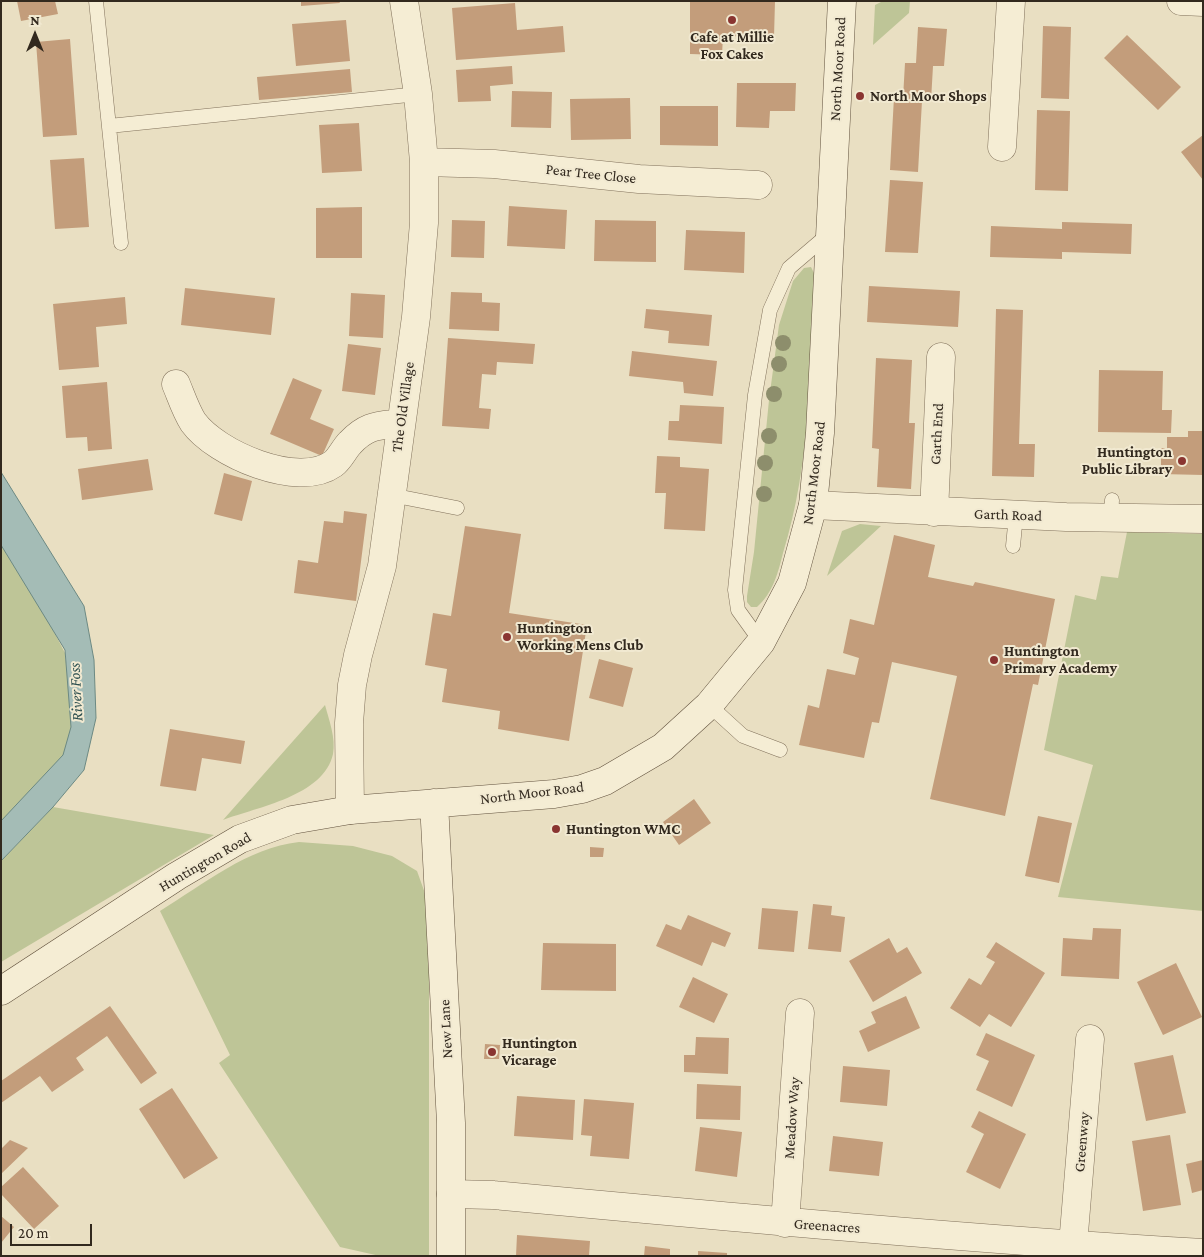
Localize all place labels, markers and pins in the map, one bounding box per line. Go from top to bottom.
marker: Cafe at Millie Fox Cakes [726,14,738,26]
place label: Cafe at Millie Fox Cakes [690,28,774,63]
place label: North Moor Shops [870,87,987,105]
marker: North Moor Shops [854,90,866,102]
place label: Huntington Public Library [1082,443,1172,478]
marker: Huntington Public Library [1176,455,1188,467]
place label: Huntington Working Mens Club [517,619,644,654]
marker: Huntington Working Mens Club [501,631,513,643]
place label: Huntington Primary Academy [1004,642,1117,677]
marker: Huntington Primary Academy [988,654,1000,666]
place label: Huntington WMC [566,820,680,838]
marker: Huntington WMC [550,823,562,835]
place label: Huntington Vicarage [502,1034,577,1069]
marker: Huntington Vicarage [486,1046,498,1058]

